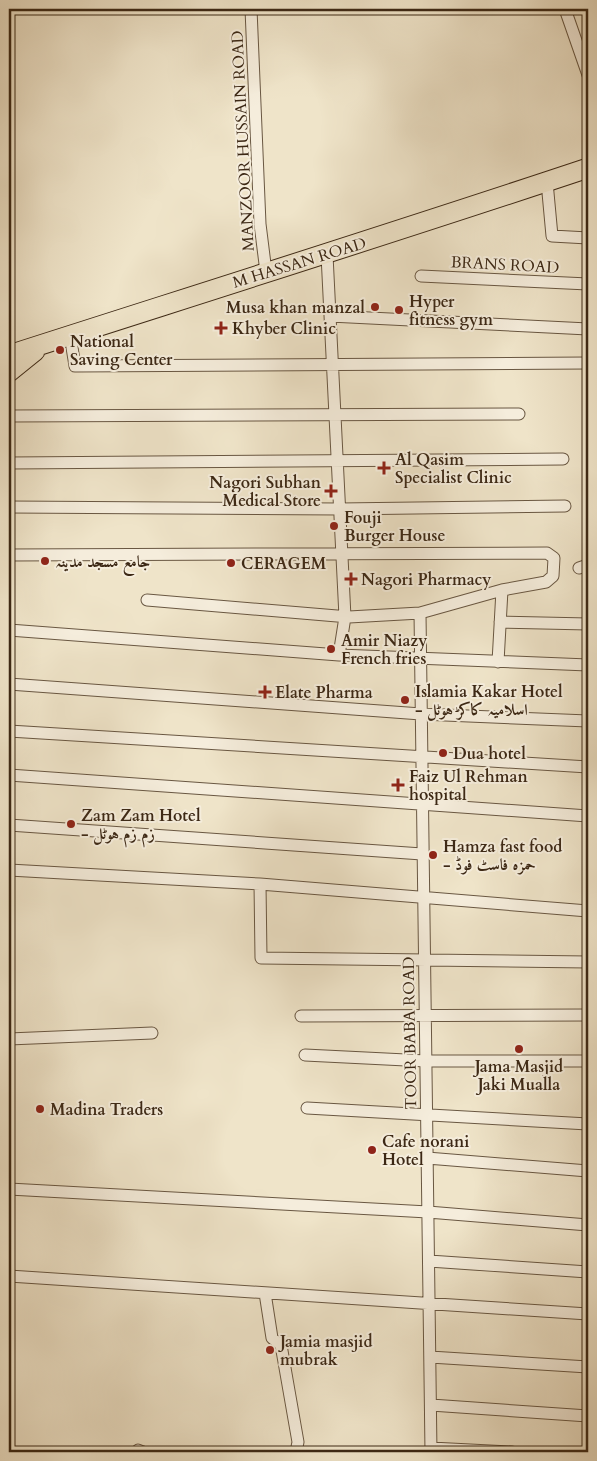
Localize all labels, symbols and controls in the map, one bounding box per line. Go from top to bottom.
street label: MANZOOR HUSSAIN ROAD [226,30,260,252]
street label: M HASSAN ROAD [230,232,369,294]
street label: BRANS ROAD [450,251,560,279]
place label: Hyper fitness gym [409,291,493,331]
place label: Musa khan manzal [226,297,365,319]
marker: Musa khan manzal [369,301,381,313]
marker: Hyper fitness gym [393,304,405,316]
place label: Khyber Clinic [232,318,336,340]
marker: Khyber Clinic [214,321,228,335]
place label: National Saving Center [70,331,173,371]
marker: National Saving Center [54,344,66,356]
place label: Al Qasim Specialist Clinic [395,449,512,489]
marker: Al Qasim Specialist Clinic [377,461,391,475]
place label: Nagori Subhan Medical Store [209,472,322,512]
marker: Nagori Subhan Medical Store [325,485,337,497]
place label: Fouji Burger House [344,507,445,547]
marker: Fouji Burger House [328,520,340,532]
place label: جامع مسجد مدینہ [55,551,150,577]
place label: CERAGEM [241,553,327,575]
marker: جامع مسجد مدینہ [39,555,51,567]
marker: CERAGEM [225,557,237,569]
place label: Nagori Pharmacy [361,569,491,591]
marker: Nagori Pharmacy [345,573,357,585]
place label: Amir Niazy French fries [341,630,427,670]
marker: Amir Niazy French fries [325,643,337,655]
place label: Islamia Kakar Hotel - اسلامیہ کاکڑ ہوٹل [415,681,563,721]
place label: Elate Pharma [275,682,373,704]
marker: Elate Pharma [259,686,271,698]
marker: Islamia Kakar Hotel - اسلامیہ کاکڑ ہوٹل [399,694,411,706]
place label: Dua hotel [453,743,526,765]
marker: Dua hotel [437,747,449,759]
place label: Faiz Ul Rehman hospital [409,766,528,806]
marker: Faiz Ul Rehman hospital [391,778,405,792]
place label: Zam Zam Hotel - زم زم ہوٹل [81,805,201,848]
marker: Zam Zam Hotel - زم زم ہوٹل [65,818,77,830]
place label: Hamza fast food - حمزہ فاسٹ فوڈ [443,836,562,876]
marker: Hamza fast food - حمزہ فاسٹ فوڈ [427,849,439,861]
street label: TOOR BABA ROAD [398,956,422,1110]
marker: Jama Masjid Jaki Mualla [513,1043,525,1055]
place label: Jama Masjid Jaki Mualla [473,1056,563,1096]
place label: Madina Traders [50,1099,163,1121]
marker: Madina Traders [34,1103,46,1115]
place label: Cafe norani Hotel [382,1131,469,1171]
marker: Cafe norani Hotel [366,1144,378,1156]
place label: Jamia masjid mubrak [278,1331,373,1371]
marker: Jamia masjid mubrak [264,1344,276,1356]

